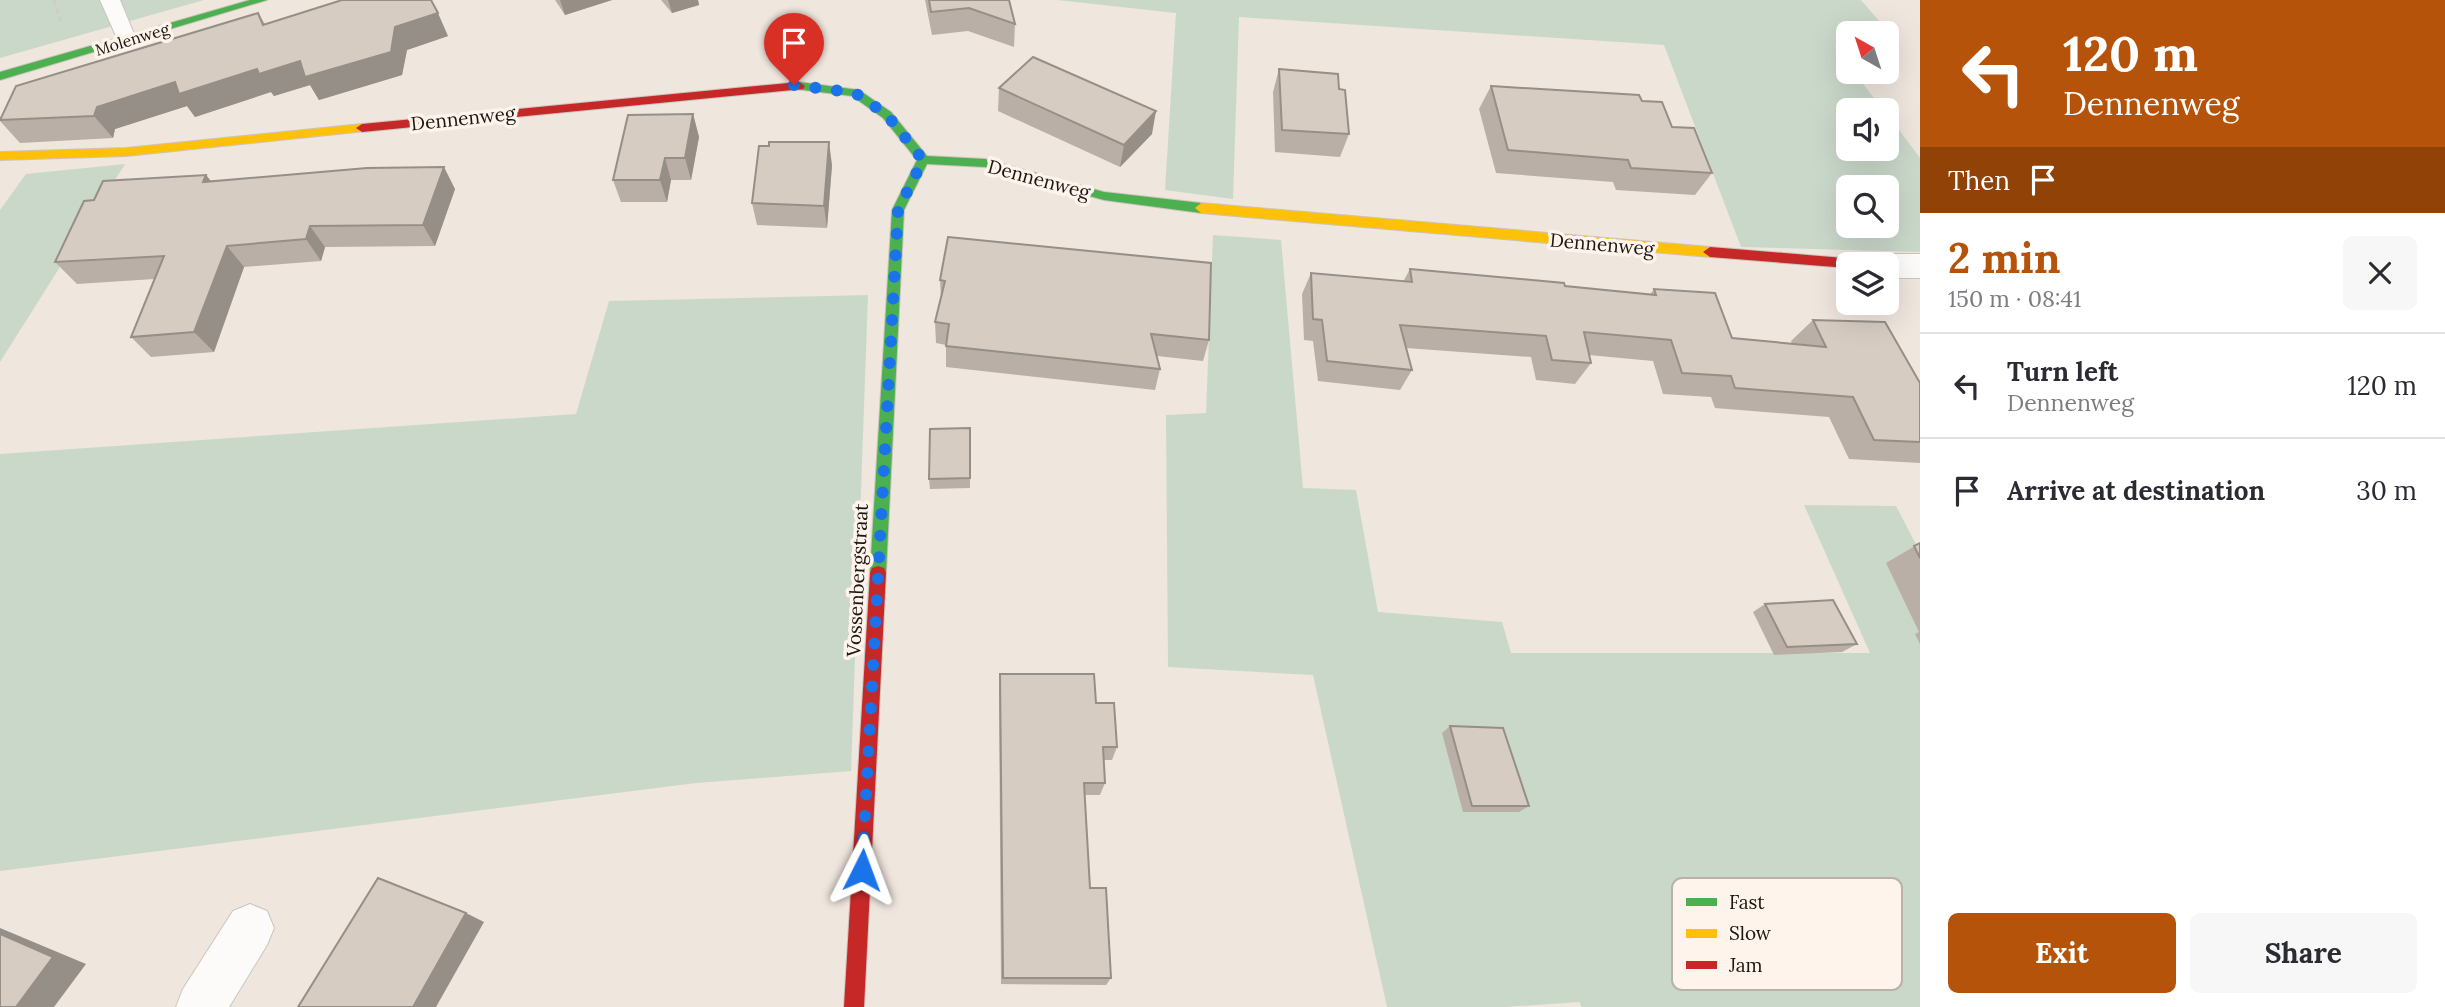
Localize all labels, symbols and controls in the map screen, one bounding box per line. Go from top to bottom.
pin [764,13,824,85]
street label: Molenweg [92,18,173,60]
north arrow [1836,21,1899,84]
map controls [1836,21,1899,315]
text: 120 m [2063,22,2198,84]
icon: arrive [775,24,813,62]
icon: left [1948,28,2039,119]
text: Dennenweg [2063,83,2240,124]
button: sound [1836,98,1899,161]
street label: Dennenweg [410,101,517,135]
street label: Dennenweg [985,154,1093,204]
icon: arrive [2024,161,2062,199]
text: Then [1948,164,2010,197]
button: search [1836,175,1899,238]
street label: Dennenweg [1549,227,1656,261]
text: 2 min [1948,231,2061,285]
button: close [2343,236,2417,310]
button: layers [1836,252,1899,315]
text: 150 m · 08:41 [1948,284,2081,313]
text: Turn left [2007,355,2118,388]
icon: left [1948,367,1986,405]
text: 120 m [2347,369,2417,402]
text: Dennenweg [2007,388,2134,417]
icon: arrive [1948,472,1986,510]
text: Arrive at destination [2007,474,2265,507]
text: 30 m [2356,474,2417,507]
street label: Vossenbergstraat [841,502,873,658]
position arrow [825,833,899,907]
legend [1672,878,1902,990]
text: Fast [1729,890,1765,914]
button: Exit [1948,913,2176,993]
button: Share [2190,913,2417,993]
text: Slow [1729,921,1772,945]
text: Jam [1728,953,1763,977]

